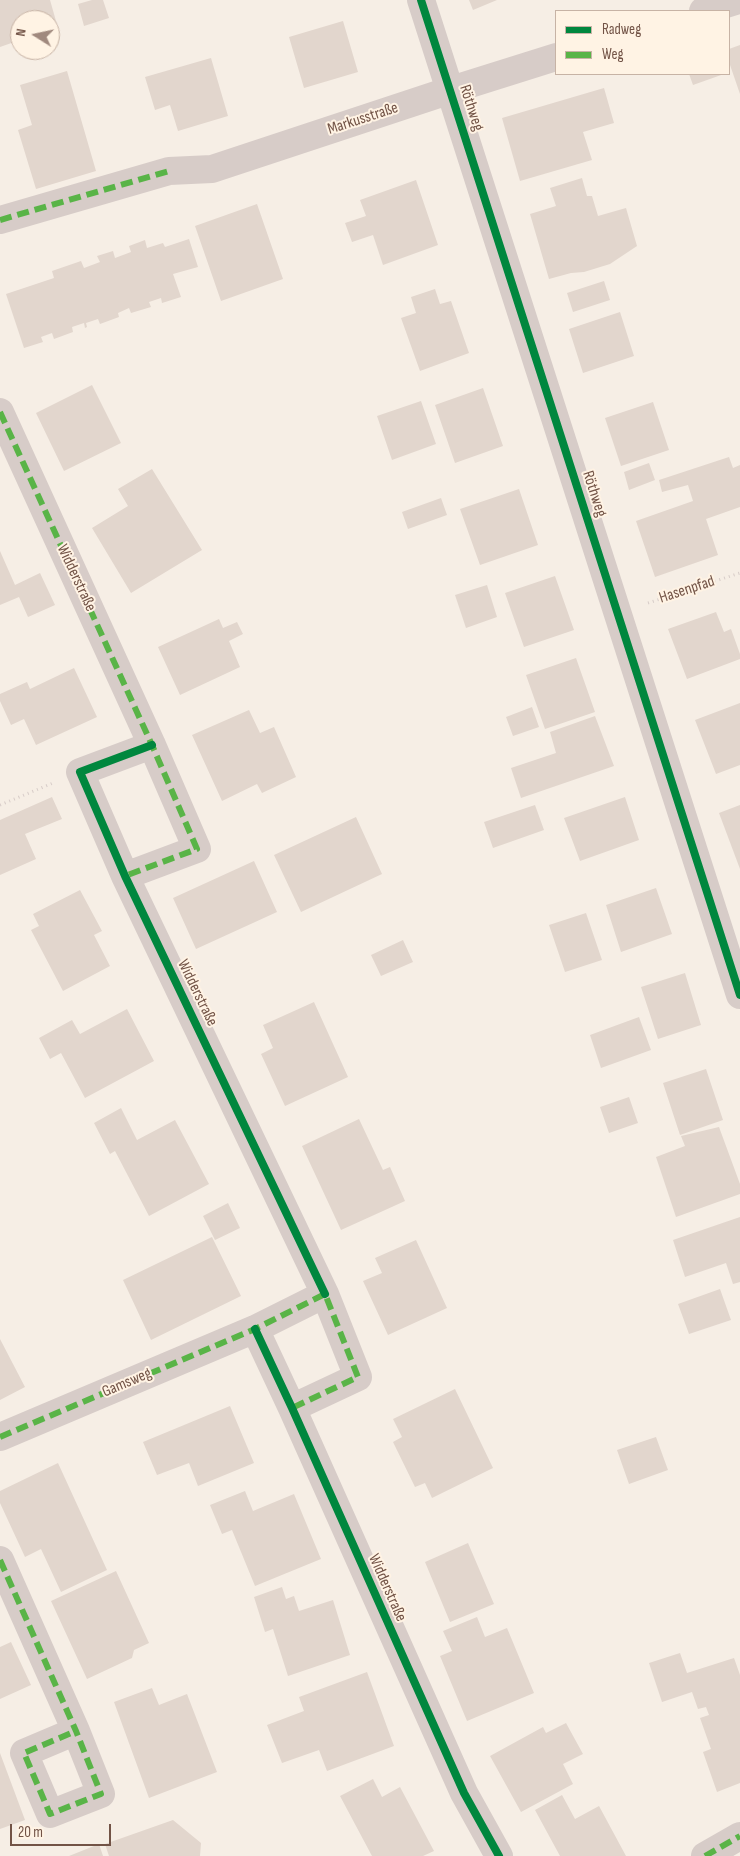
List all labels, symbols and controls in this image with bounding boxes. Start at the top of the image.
north arrow [10,10,60,60]
legend [555,10,730,75]
text: Radweg [602,20,641,39]
text: N [12,27,30,38]
text: Weg [602,45,624,64]
street label: Röthweg [455,83,487,133]
street label: Markusstraße [325,99,401,139]
street label: Röthweg [578,469,610,519]
street label: Widderstraße [52,541,100,615]
street label: Hasenpfad [657,572,717,608]
street label: Widderstraße [173,957,221,1029]
street label: Gamsweg [99,1364,155,1402]
street label: Widderstraße [364,1551,410,1625]
scale bar [12,1814,114,1846]
text: 20 m [18,1823,43,1842]

